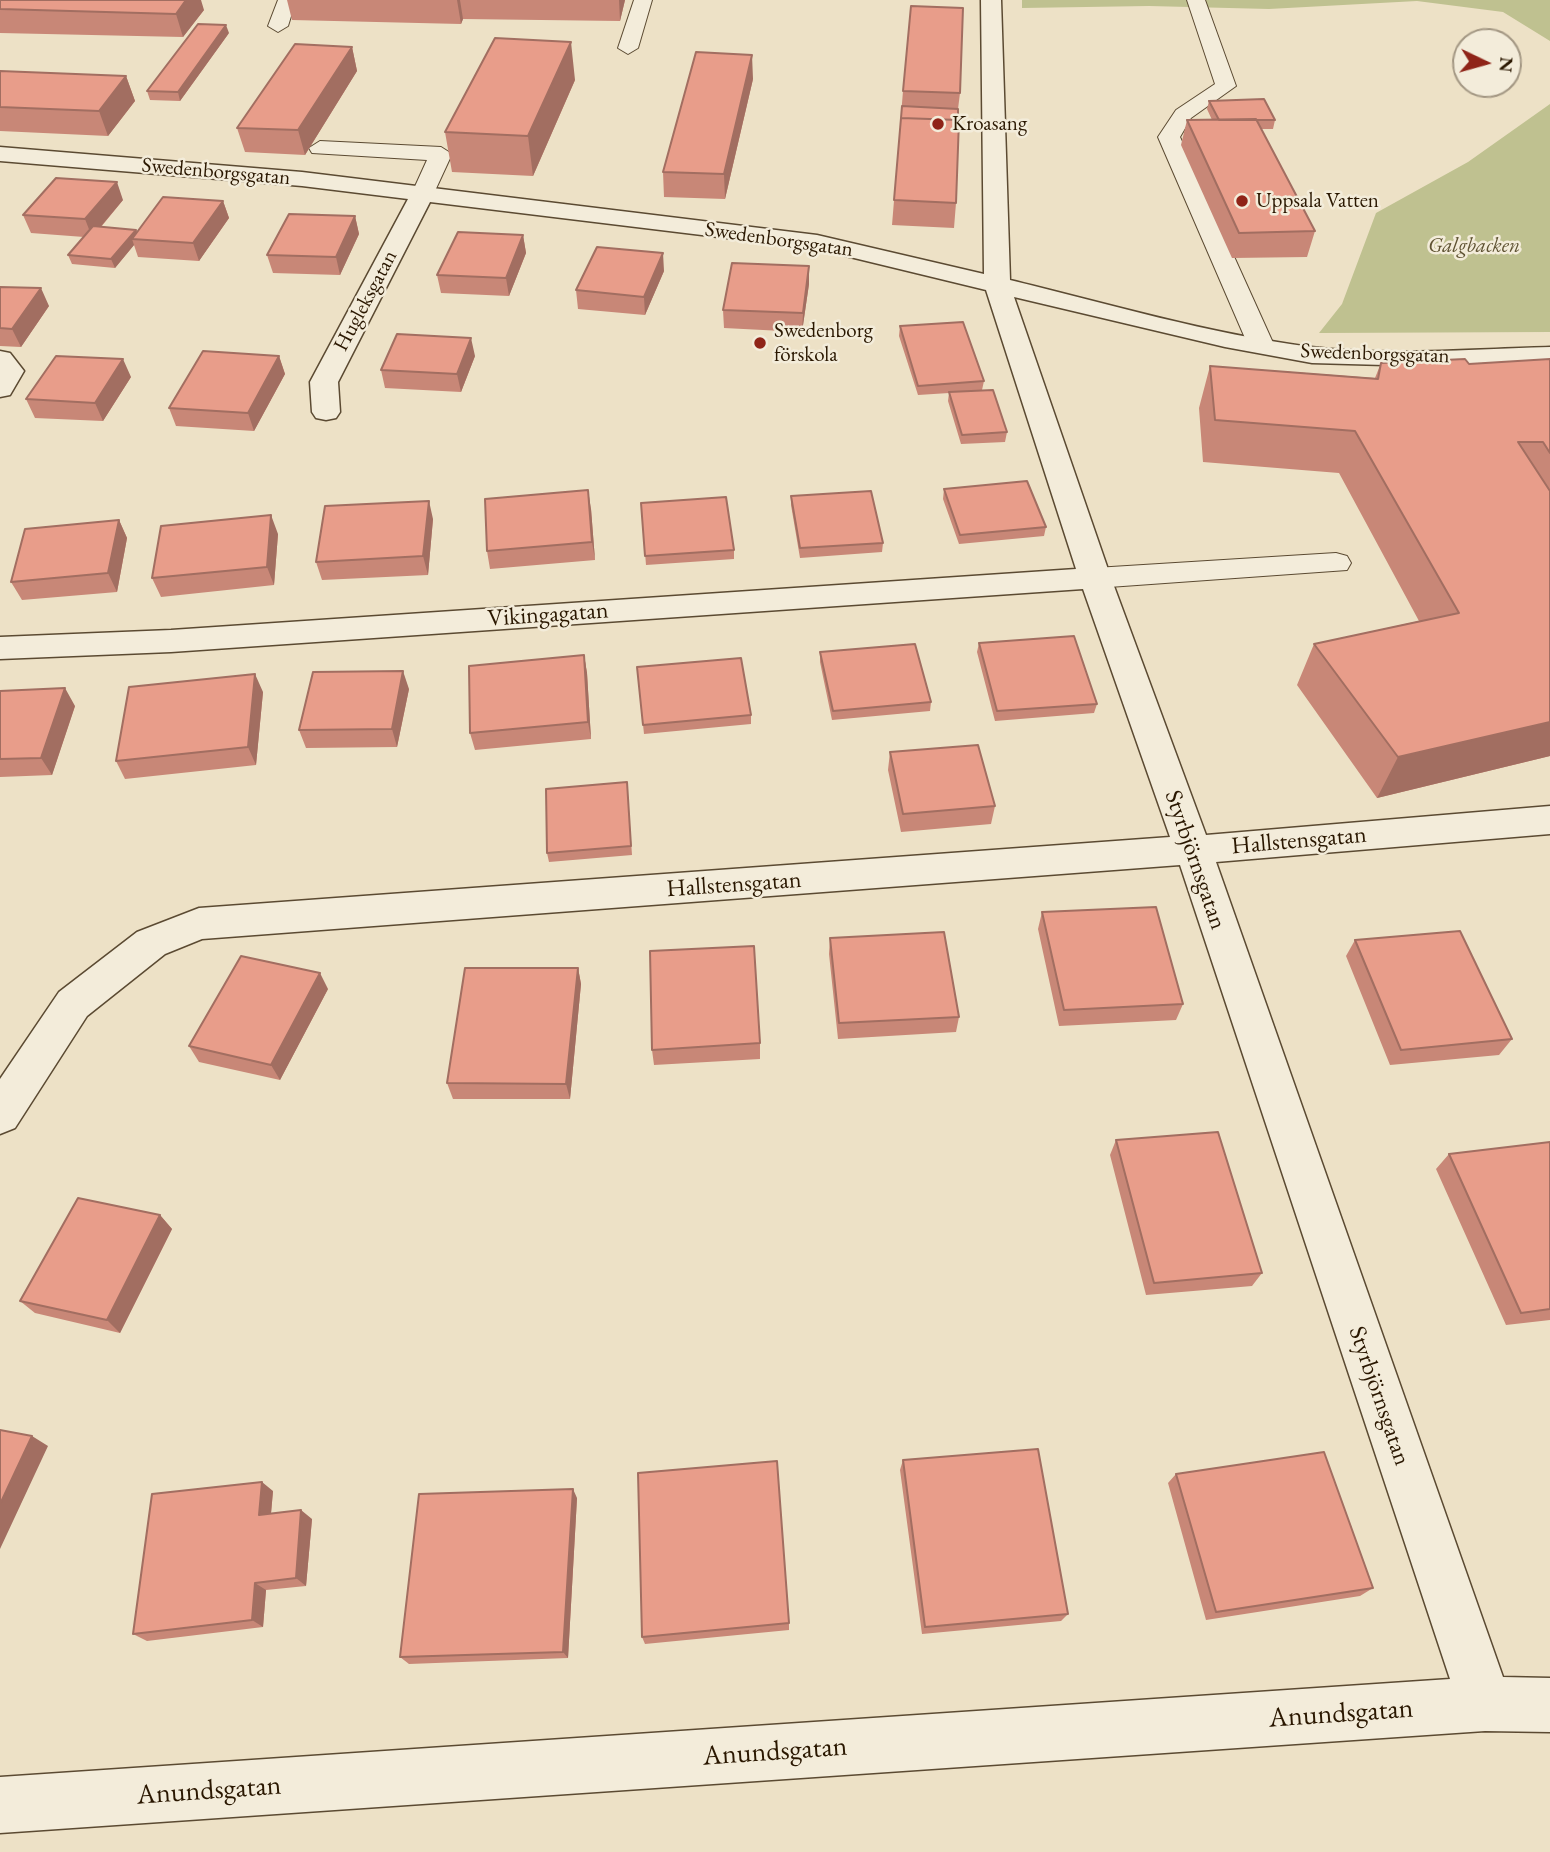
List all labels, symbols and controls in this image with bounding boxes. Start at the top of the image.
north arrow [1452,28,1522,98]
text: N [1493,56,1520,73]
place label: Kroasang [952,111,1027,137]
marker: Kroasang [930,116,946,132]
street label: Swedenborgsgatan [141,153,291,191]
place label: Uppsala Vatten [1256,188,1379,214]
marker: Uppsala Vatten [1234,193,1250,209]
street label: Swedenborgsgatan [703,217,855,263]
park label: Galgbacken [1428,233,1520,259]
street label: Hugleksgatan [329,246,403,356]
place label: Swedenborg förskola [774,318,873,368]
marker: Swedenborg förskola [752,335,768,351]
street label: Swedenborgsgatan [1300,339,1450,369]
street label: Vikingagatan [487,596,609,634]
street label: Styrbjörnsgatan [1158,787,1232,933]
street label: Hallstensgatan [1230,821,1368,861]
street label: Hallstensgatan [665,866,803,904]
street label: Styrbjörnsgatan [1342,1323,1416,1469]
street label: Anundsgatan [1267,1692,1415,1736]
street label: Anundsgatan [701,1730,849,1774]
street label: Anundsgatan [135,1769,283,1813]

